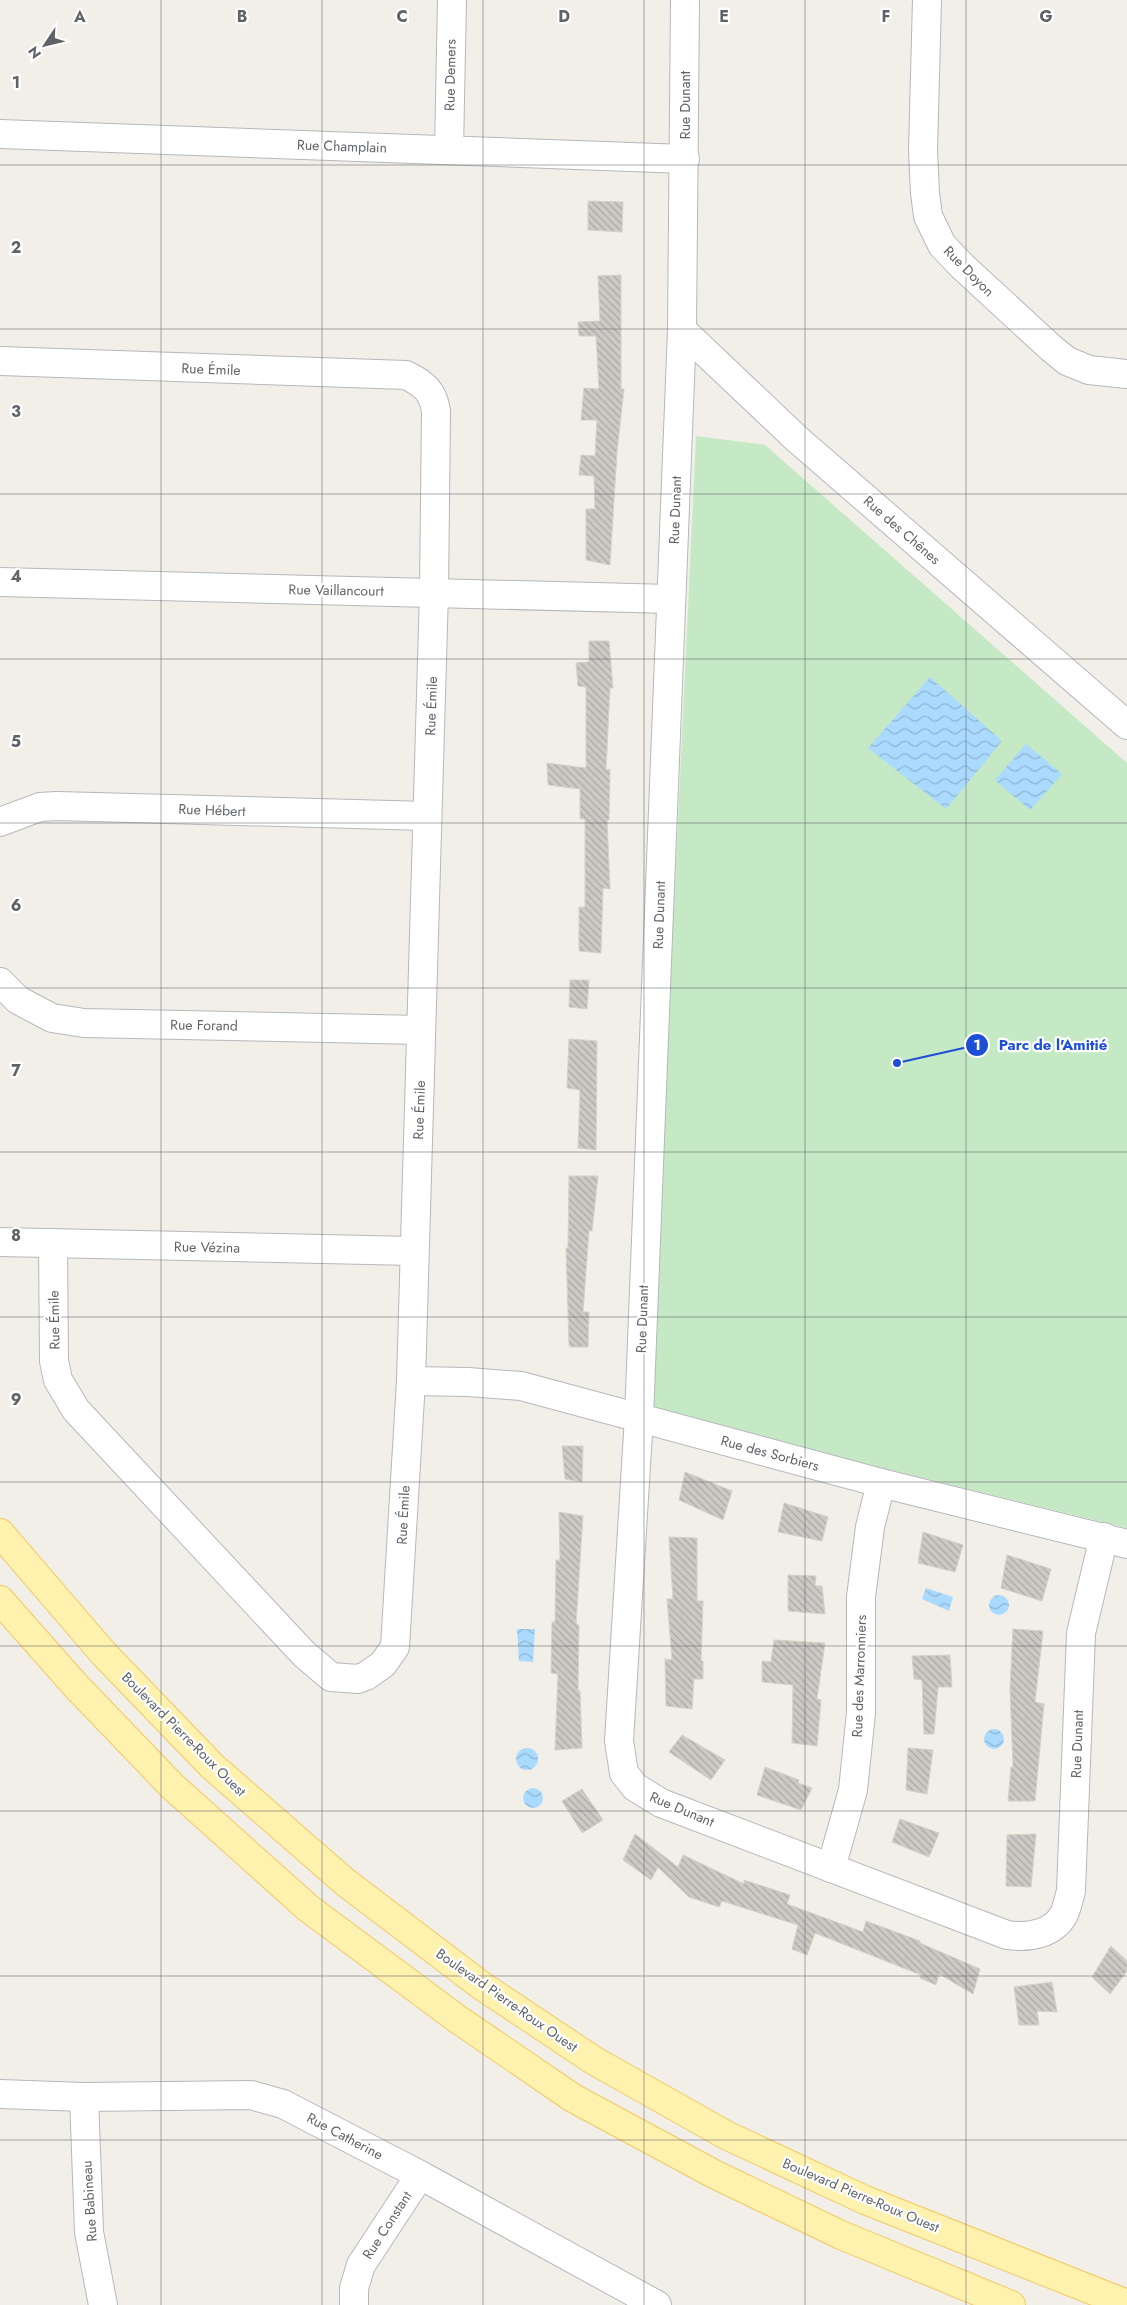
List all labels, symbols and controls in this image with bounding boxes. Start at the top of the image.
text: A [73,5,86,28]
text: B [237,5,247,28]
text: C [396,5,408,28]
text: D [558,5,570,28]
text: E [719,5,729,28]
text: F [882,5,890,28]
text: G [1039,5,1053,28]
north arrow [20,20,70,70]
street label: Rue Demers [439,39,461,111]
text: N [23,42,46,63]
street label: Rue Dunant [675,70,695,139]
text: 1 [12,71,20,94]
street label: Rue Champlain [297,134,387,158]
text: 2 [11,236,21,259]
street label: Rue Doyon [939,241,999,301]
street label: Rue Émile [181,358,241,380]
text: 3 [11,400,21,423]
street label: Rue Dunant [664,475,686,544]
street label: Rue des Chênes [859,491,945,569]
text: 4 [10,565,22,588]
street label: Rue Vaillancourt [288,579,384,601]
street label: Rue Émile [420,676,442,736]
text: 5 [11,730,21,753]
street label: Rue Hébert [178,799,247,821]
street label: Rue Dunant [648,880,670,949]
text: 6 [11,894,21,917]
street label: Rue Forand [170,1014,238,1036]
callout: Parc de l'Amitié [964,1030,1118,1060]
text: 1 [973,1034,981,1056]
text: Parc de l'Amitié [999,1034,1108,1056]
text: 7 [11,1059,21,1082]
street label: Rue Émile [408,1080,430,1140]
text: 8 [11,1224,21,1247]
street label: Rue Vézina [174,1236,240,1258]
street label: Rue Dunant [631,1284,653,1353]
street label: Rue Émile [43,1290,65,1350]
text: 9 [11,1388,21,1411]
street label: Rue des Sorbiers [719,1430,822,1476]
street label: Rue Émile [391,1485,415,1545]
street label: Rue des Marronniers [847,1614,871,1738]
street label: Boulevard Pierre-Roux Ouest [117,1667,251,1801]
street label: Rue Dunant [1066,1709,1088,1778]
street label: Rue Dunant [647,1786,718,1832]
street label: Boulevard Pierre-Roux Ouest [432,1943,582,2057]
street label: Rue Catherine [303,2107,387,2165]
street label: Boulevard Pierre-Roux Ouest [780,2153,943,2237]
street label: Rue Babineau [76,2160,102,2242]
street label: Rue Constant [357,2186,417,2263]

